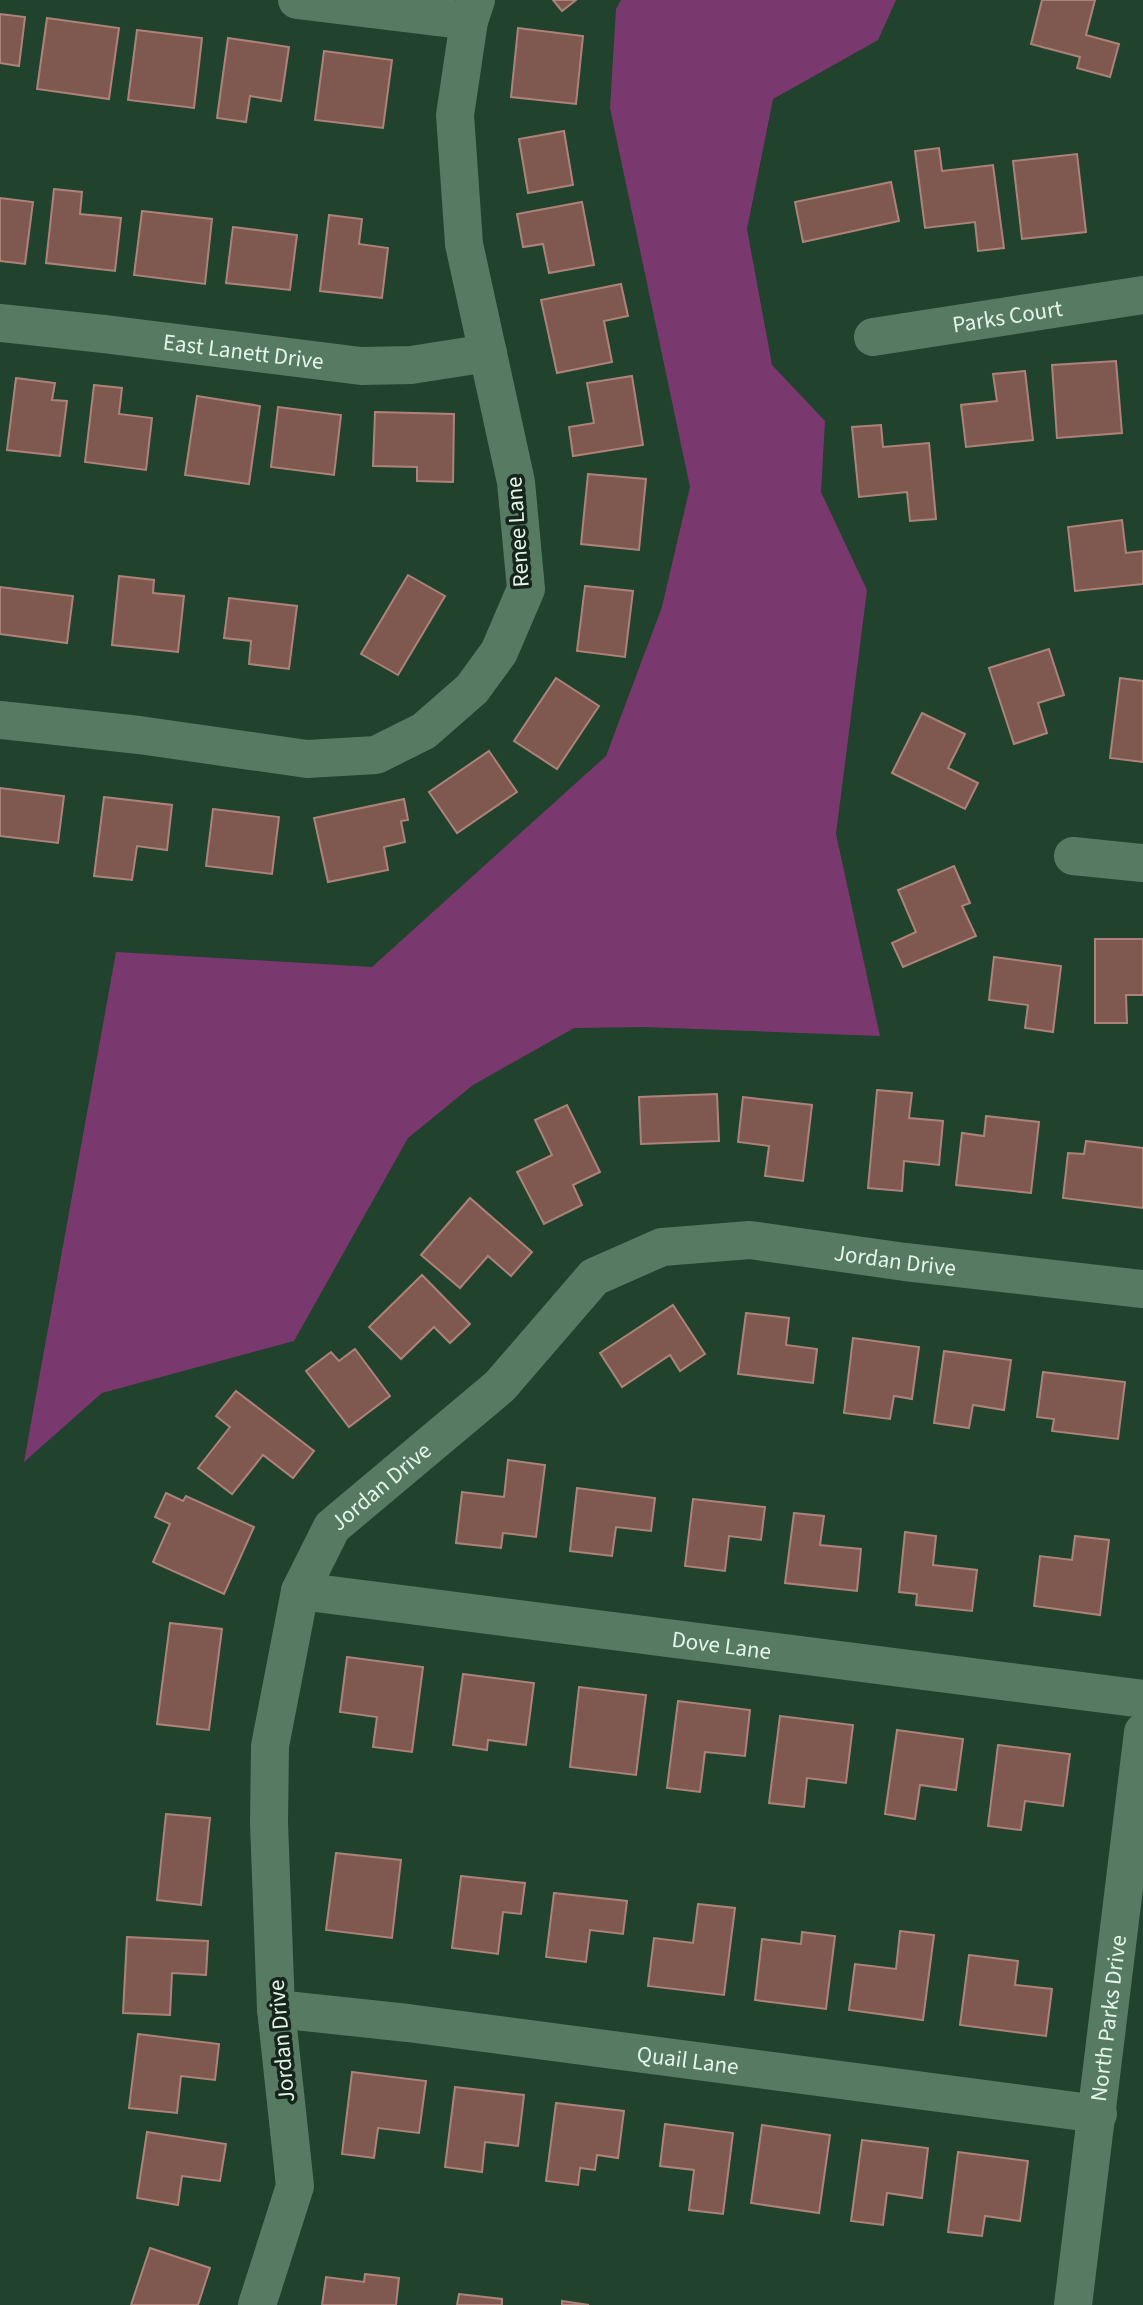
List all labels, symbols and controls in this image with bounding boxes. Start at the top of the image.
street label: Parks Court [950,292,1065,341]
street label: East Lanett Drive [161,325,325,378]
street label: Renee Lane [497,475,538,588]
street label: Jordan Drive [832,1236,958,1285]
street label: Jordan Drive [323,1434,439,1539]
street label: Dove Lane [670,1623,773,1668]
street label: North Parks Drive [1082,1933,1135,2103]
street label: Jordan Drive [260,1978,303,2103]
street label: Quail Lane [635,2037,741,2083]

